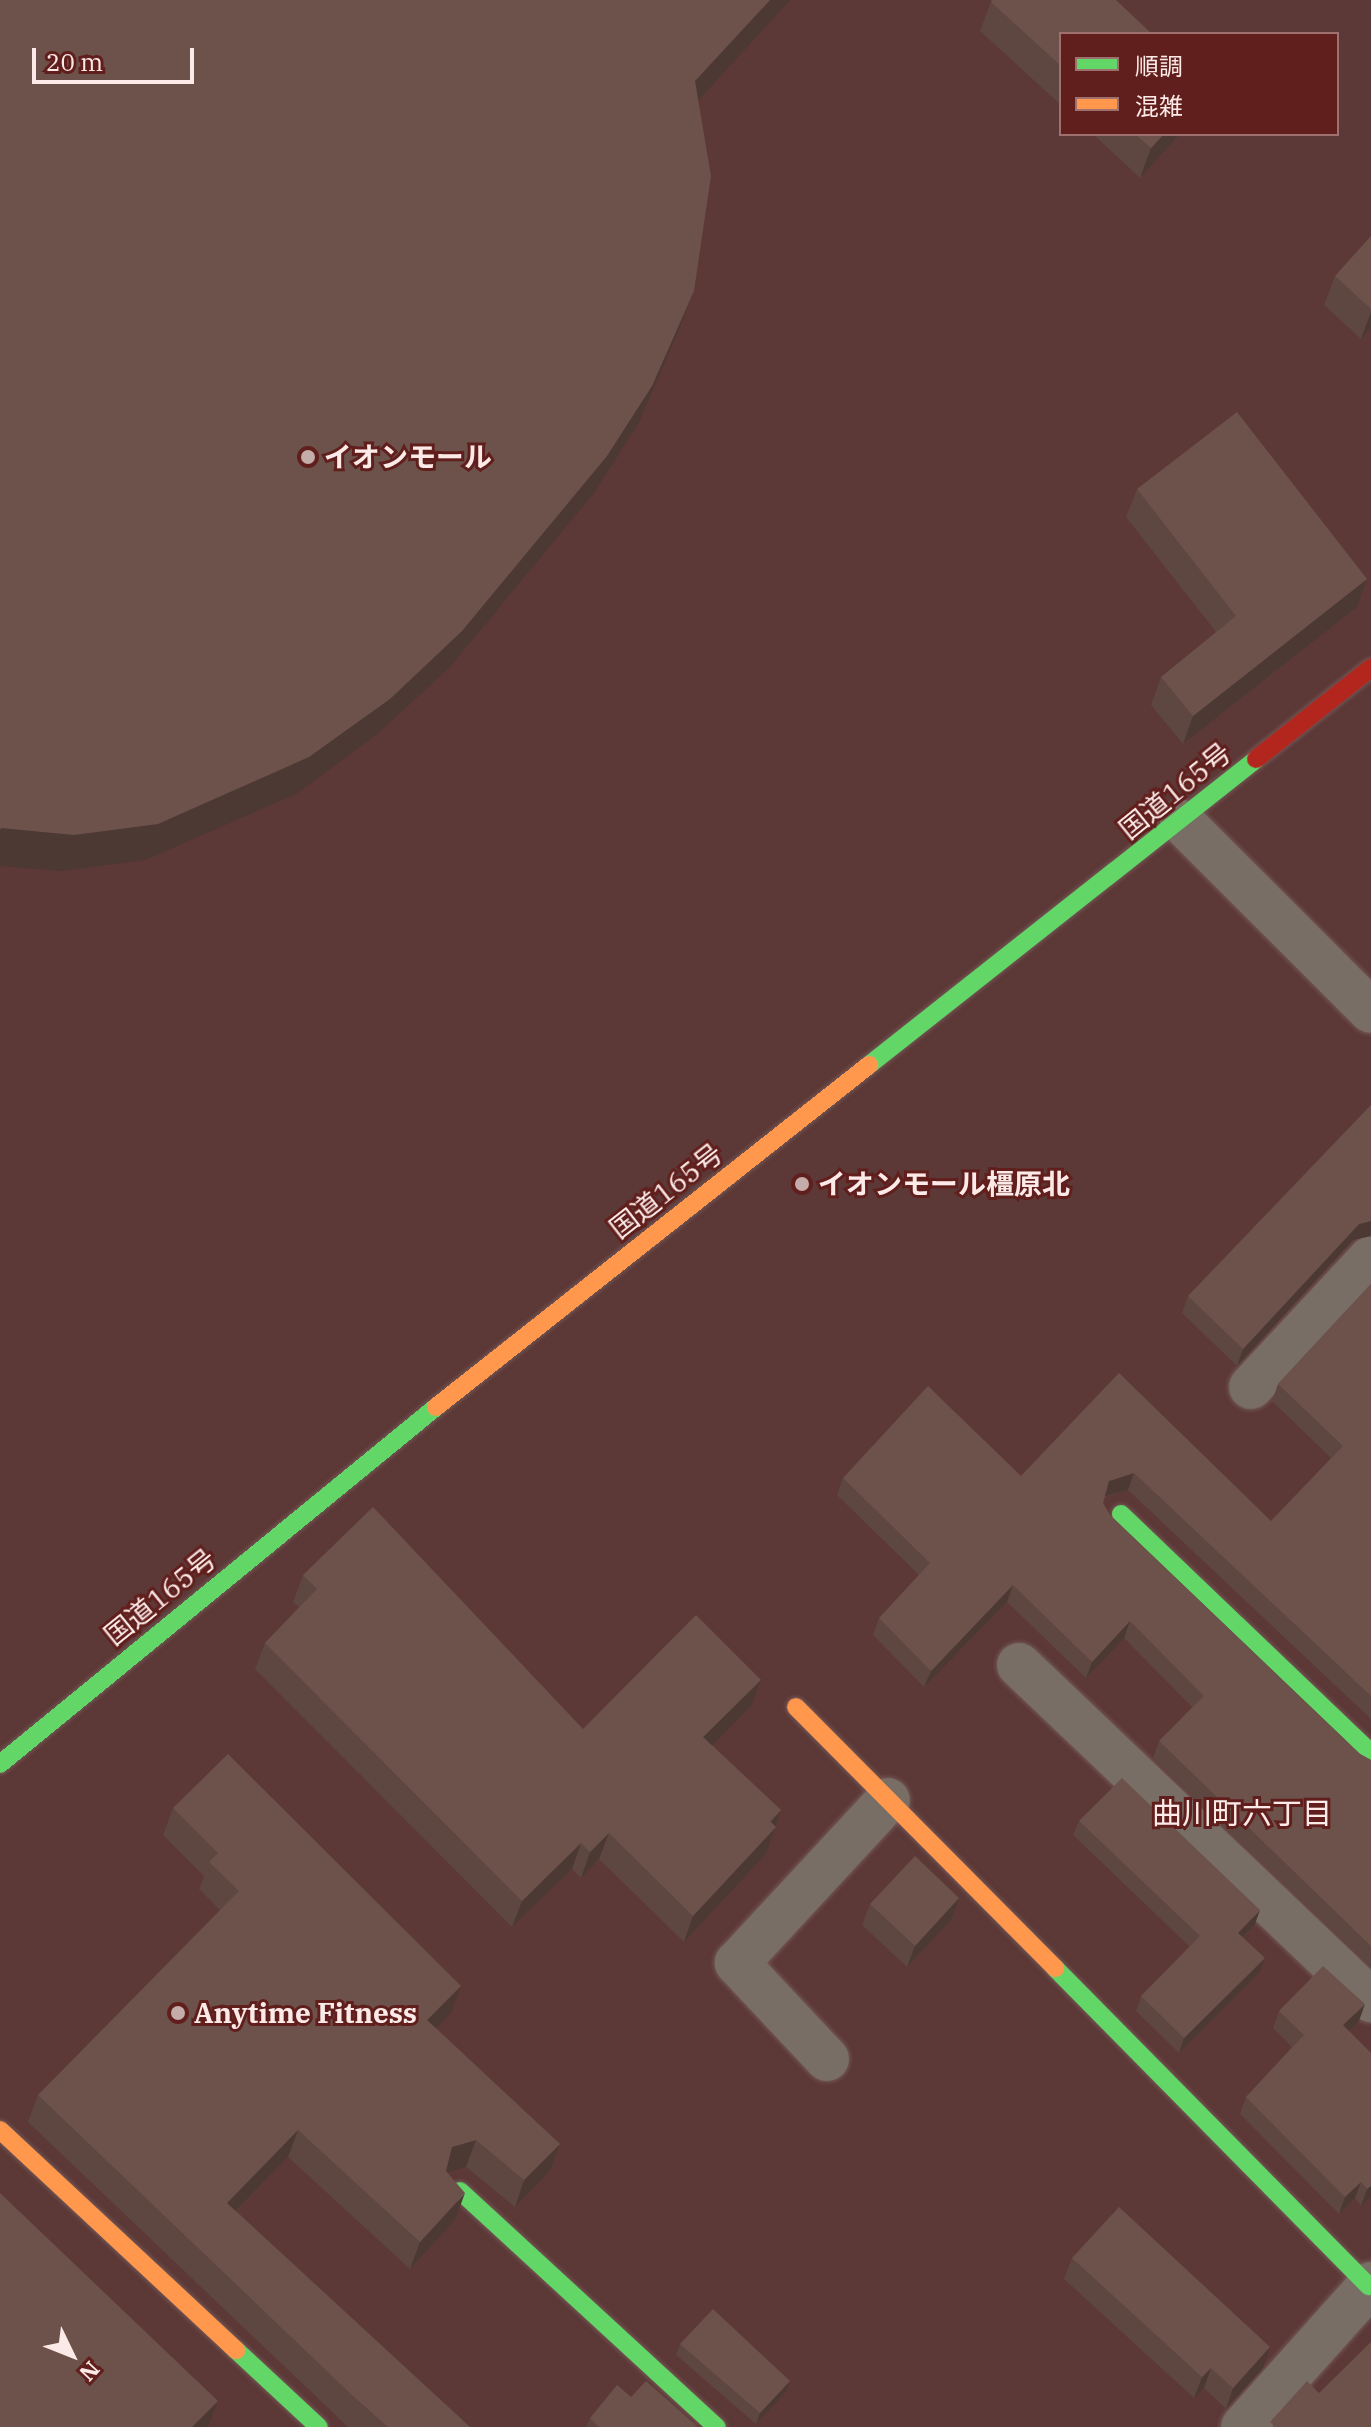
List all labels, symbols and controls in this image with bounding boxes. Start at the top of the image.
scale bar [36,32,198,82]
legend [1059,32,1339,136]
text: 20 m [46,46,103,78]
text: 順調 [1135,50,1183,82]
text: 混雑 [1135,90,1183,122]
place label: イオンモール [324,440,492,474]
marker: イオンモール [299,448,317,466]
street label: 国道165号 [1112,736,1238,846]
street label: 国道165号 [603,1136,729,1246]
place label: イオンモール橿原北 [818,1167,1070,1201]
marker: イオンモール橿原北 [793,1175,811,1193]
street label: 国道165号 [97,1542,223,1652]
district label: 曲川町六丁目 [1152,1795,1332,1831]
place label: Anytime Fitness [194,1996,417,2030]
marker: Anytime Fitness [169,2004,187,2022]
north arrow [32,2315,112,2395]
text: N [73,2355,106,2388]

